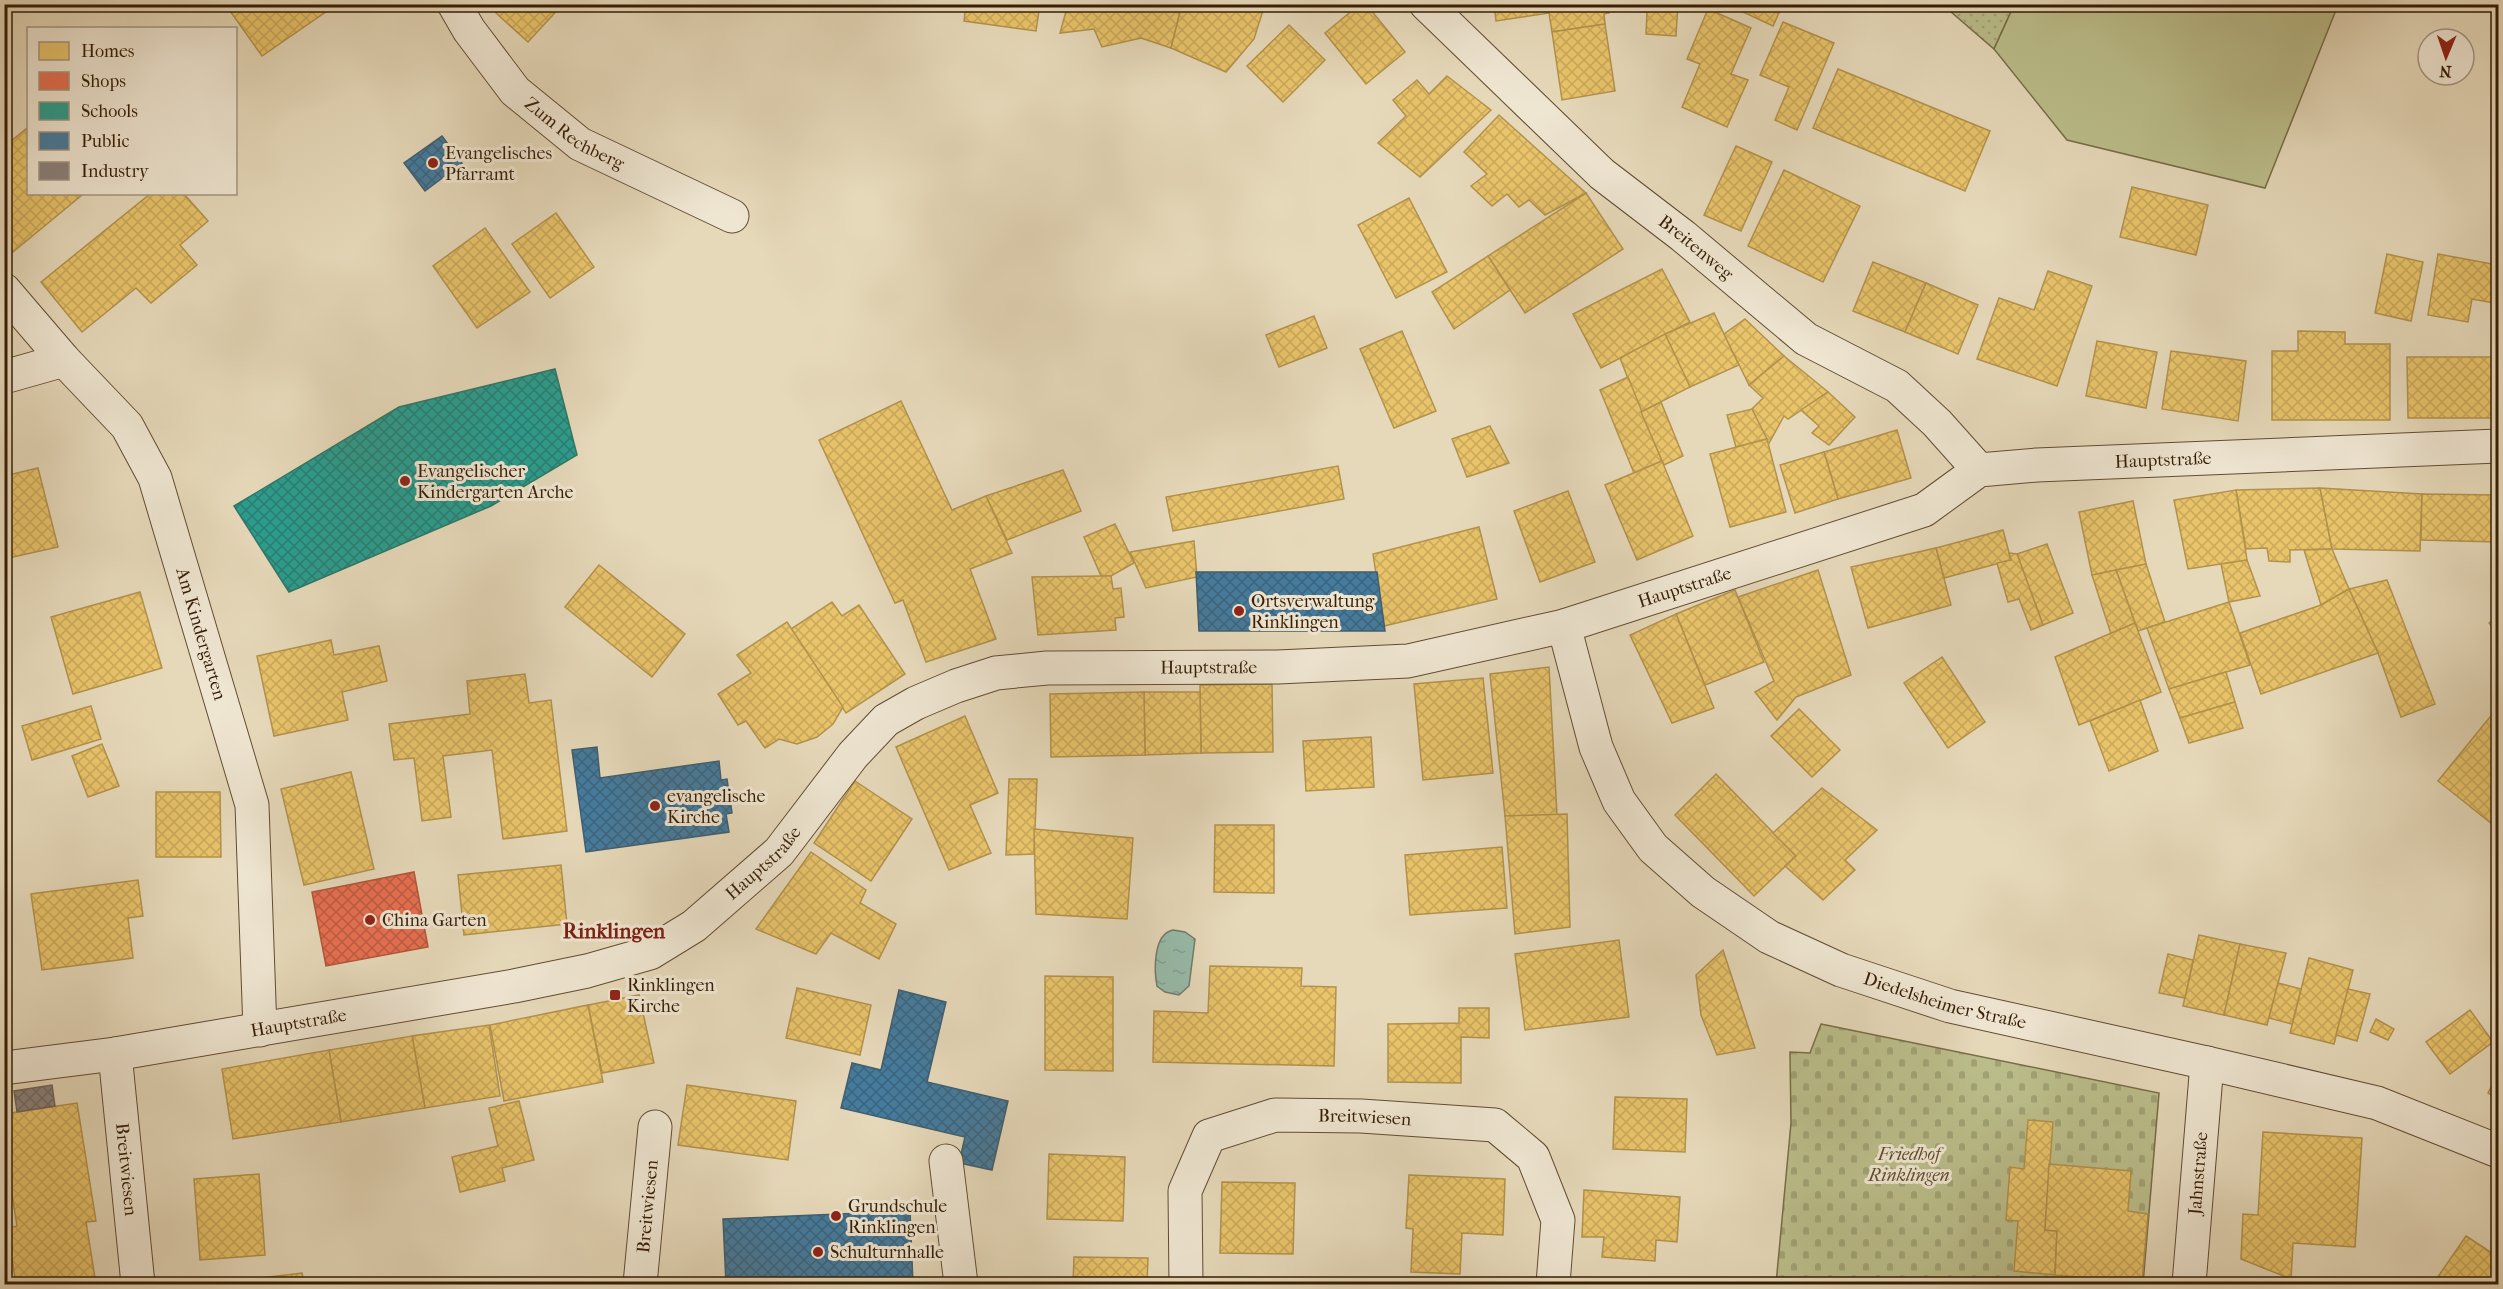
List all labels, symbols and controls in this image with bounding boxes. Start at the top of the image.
legend [27,27,237,195]
north arrow [2416,27,2476,87]
text: Homes [81,41,135,62]
text: N [2438,62,2452,81]
text: Shops [81,71,126,92]
street label: Zum Rechberg [520,93,628,175]
text: Schools [81,101,138,122]
text: Public [81,131,129,152]
place label: Evangelisches Pfarramt [445,143,552,185]
marker: Evangelisches Pfarramt [426,156,440,170]
text: Industry [81,161,150,182]
street label: Breitenweg [1654,211,1738,285]
street label: Hauptstraße [2114,448,2212,473]
place label: Evangelischer Kindergarten Arche [417,461,574,503]
marker: Evangelischer Kindergarten Arche [398,474,412,488]
street label: Hauptstraße [1635,563,1734,612]
street label: Am Kindergarten [171,564,230,703]
place label: Ortsverwaltung Rinklingen [1251,591,1375,633]
marker: Ortsverwaltung Rinklingen [1232,604,1246,618]
street label: Hauptstraße [1160,657,1257,679]
place label: evangelische Kirche [667,786,766,828]
marker: evangelische Kirche [648,799,662,813]
street label: Hauptstraße [722,822,806,905]
place label: China Garten [382,910,487,931]
marker: China Garten [363,913,377,927]
district label: Rinklingen [563,919,666,943]
street label: Diedelsheimer Straße [1861,968,2028,1034]
place label: Rinklingen Kirche [627,975,715,1017]
marker: Rinklingen Kirche [608,988,622,1002]
street label: Hauptstraße [249,1005,348,1042]
street label: Breitwiesen [1318,1106,1413,1130]
street label: Breitwiesen [111,1122,141,1218]
street label: Jahnstraße [2185,1131,2212,1218]
park label: Friedhof Rinklingen [1867,1144,1950,1186]
street label: Breitwiesen [633,1158,663,1254]
place label: Grundschule Rinklingen [848,1196,947,1238]
marker: Grundschule Rinklingen [829,1209,843,1223]
place label: Schulturnhalle [830,1242,944,1263]
marker: Schulturnhalle [811,1245,825,1259]

